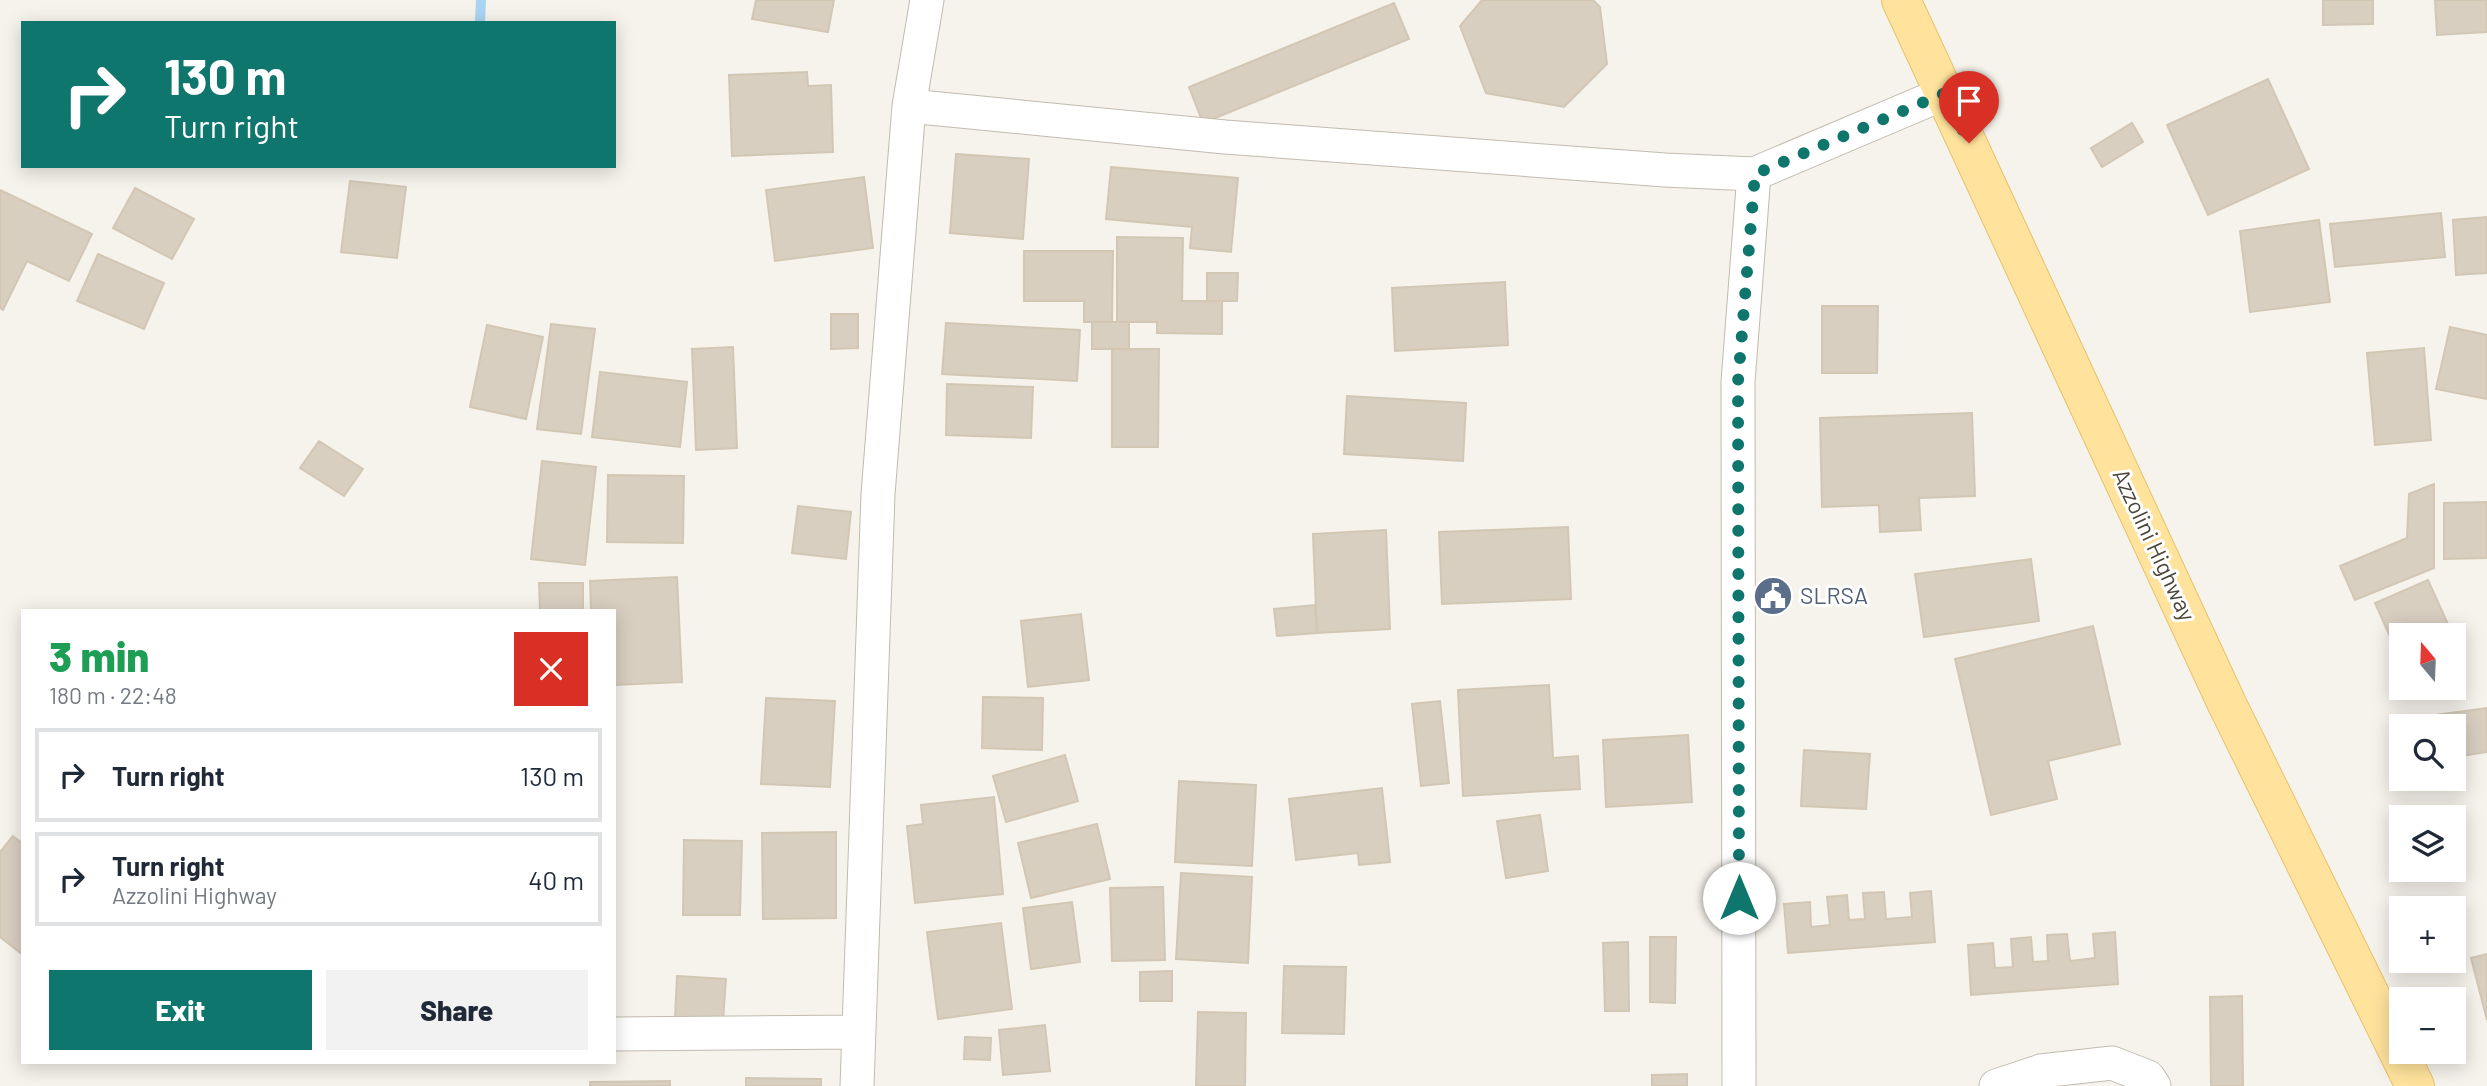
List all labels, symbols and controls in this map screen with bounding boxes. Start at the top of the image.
text: 130 m [164,46,286,105]
icon: right [49,49,140,140]
pin [1939,71,1999,143]
icon: arrive [1950,82,1988,120]
text: Turn right [164,106,299,144]
street label: Azzolini Highway [2107,464,2203,626]
public building icon: SLRSA [1752,575,1794,617]
place label: SLRSA [1800,581,1868,609]
north arrow [2389,623,2466,700]
map controls [2389,623,2466,1064]
text: 3 min [49,630,149,680]
button: close [514,632,588,706]
text: 180 m · 22:48 [49,681,177,709]
button: search [2389,714,2466,791]
icon: right [53,756,91,794]
text: Turn right [112,760,225,791]
text: 130 m [520,760,584,791]
button: layers [2389,805,2466,882]
text: Turn right [112,850,225,881]
icon: right [53,860,91,898]
position arrow [1702,861,1776,935]
text: 40 m [528,864,584,895]
text: Azzolini Highway [112,881,277,909]
button: + [2389,896,2466,973]
button: Exit [49,970,312,1050]
button: Share [326,970,588,1050]
button: − [2389,987,2466,1064]

